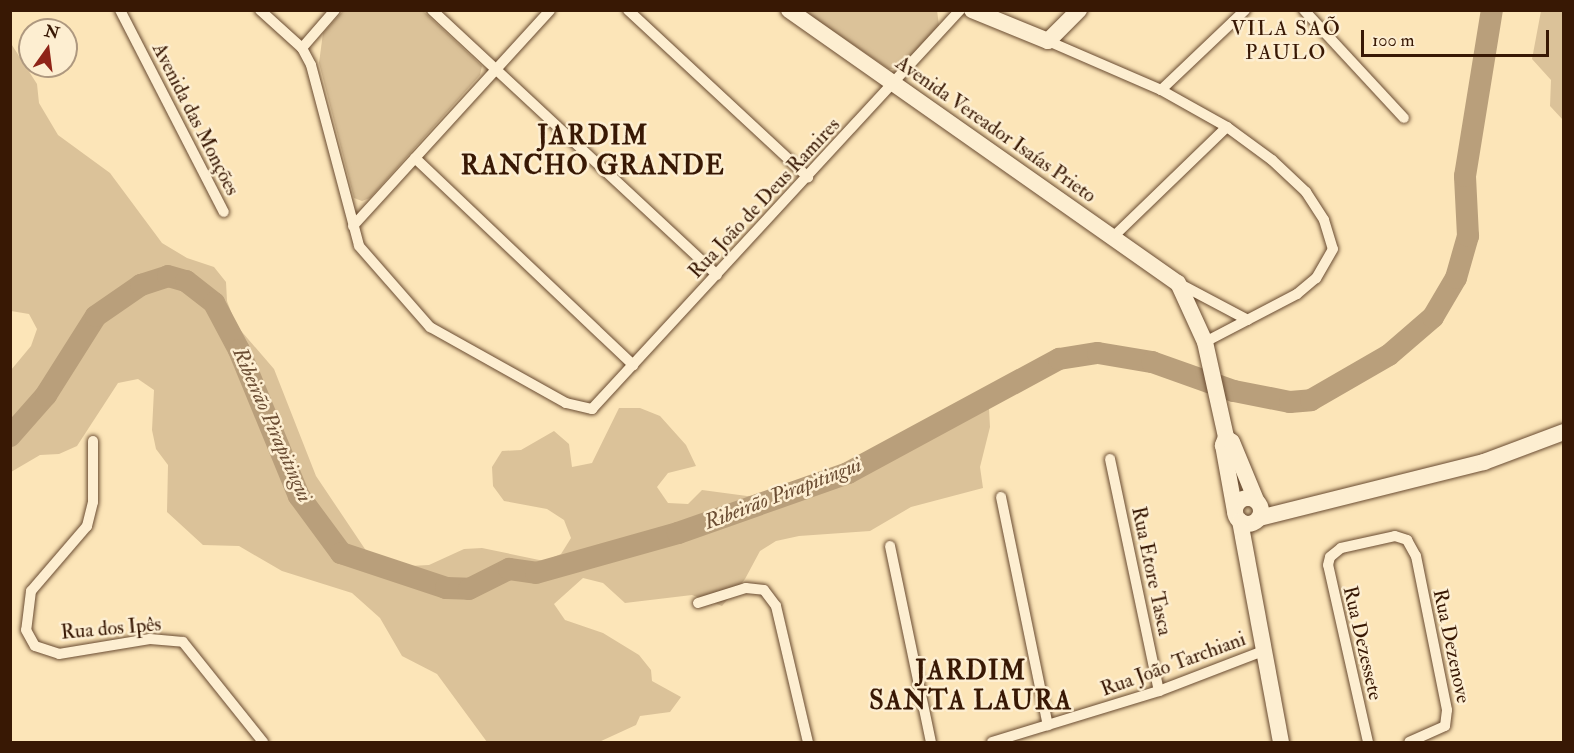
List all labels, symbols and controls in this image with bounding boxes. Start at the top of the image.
district label: VILA SAÕ PAULO [1231,16,1341,66]
north arrow [18,18,78,78]
scale bar [1364,18,1552,56]
text: N [42,21,61,44]
text: 100 m [1372,29,1415,52]
street label: Avenida das Monções [147,39,245,199]
street label: Avenida Vereador Isaías Prieto [891,51,1101,207]
street label: Rua João de Deus Ramires [683,113,845,283]
district label: JARDIM RANCHO GRANDE [461,121,725,182]
water label: Ribeirão Pirapitingui [227,344,317,506]
water label: Ribeirão Pirapitingui [701,452,865,536]
street label: Rua Etore Tasca [1127,504,1177,638]
street label: Rua Dezessete [1338,584,1388,702]
street label: Rua Dezenove [1428,587,1476,705]
street label: Rua dos Ipês [60,612,162,644]
street label: Rua João Tarchiani [1097,627,1249,701]
district label: JARDIM SANTA LAURA [869,656,1073,718]

